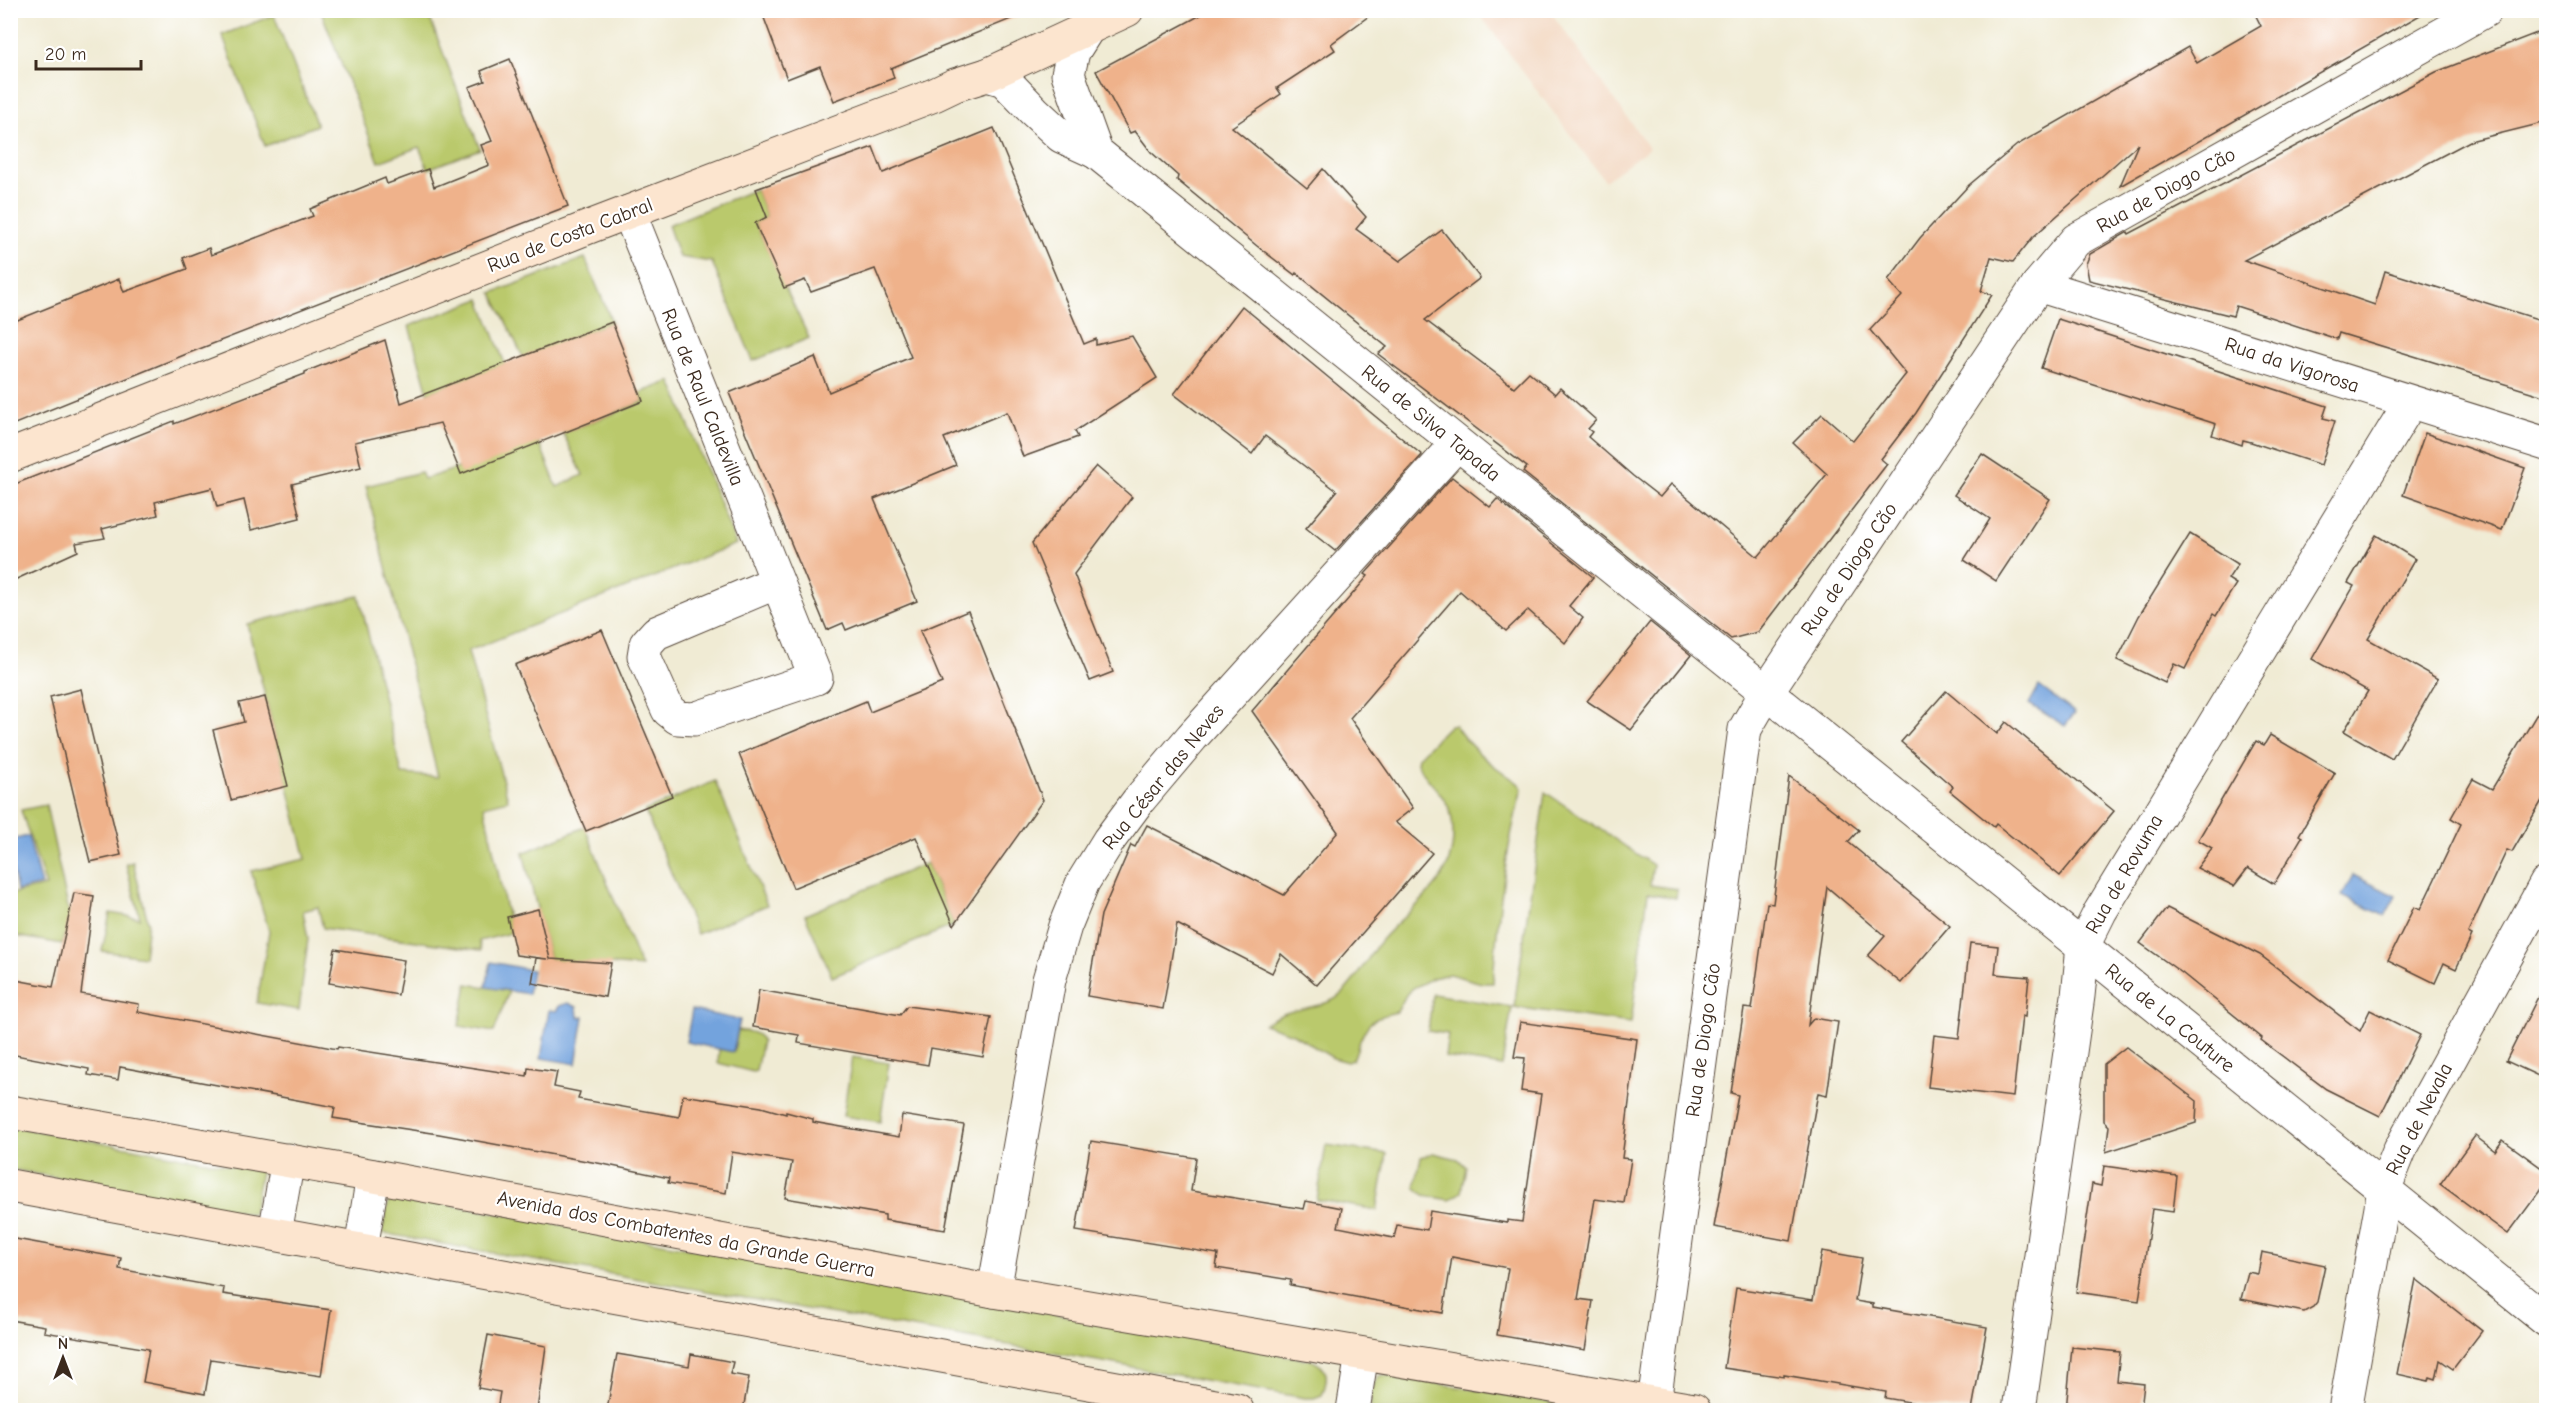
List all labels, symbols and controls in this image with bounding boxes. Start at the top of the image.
scale bar [36,33,141,71]
text: 20 m [45,44,86,65]
street label: Rua de Diogo Cão [2093,142,2239,238]
street label: Rua de Costa Cabral [484,193,656,277]
street label: Rua de Raul Caldevilla [657,305,749,489]
street label: Rua da Vigorosa [2222,332,2362,398]
street label: Rua de Silva Tapada [1357,360,1505,486]
street label: Rua de Diogo Cão [1796,498,1902,640]
street label: Rua César das Neves [1097,700,1229,854]
street label: Rua de Rovuma [2081,810,2167,938]
street label: Rua de La Couture [2101,959,2239,1077]
street label: Rua de Diogo Cão [1681,962,1725,1118]
street label: Rua de Nevala [2381,1059,2457,1179]
street label: Avenida dos Combatentes da Grande Guerra [495,1186,877,1282]
north arrow [33,1328,93,1388]
text: N [58,1335,68,1353]

